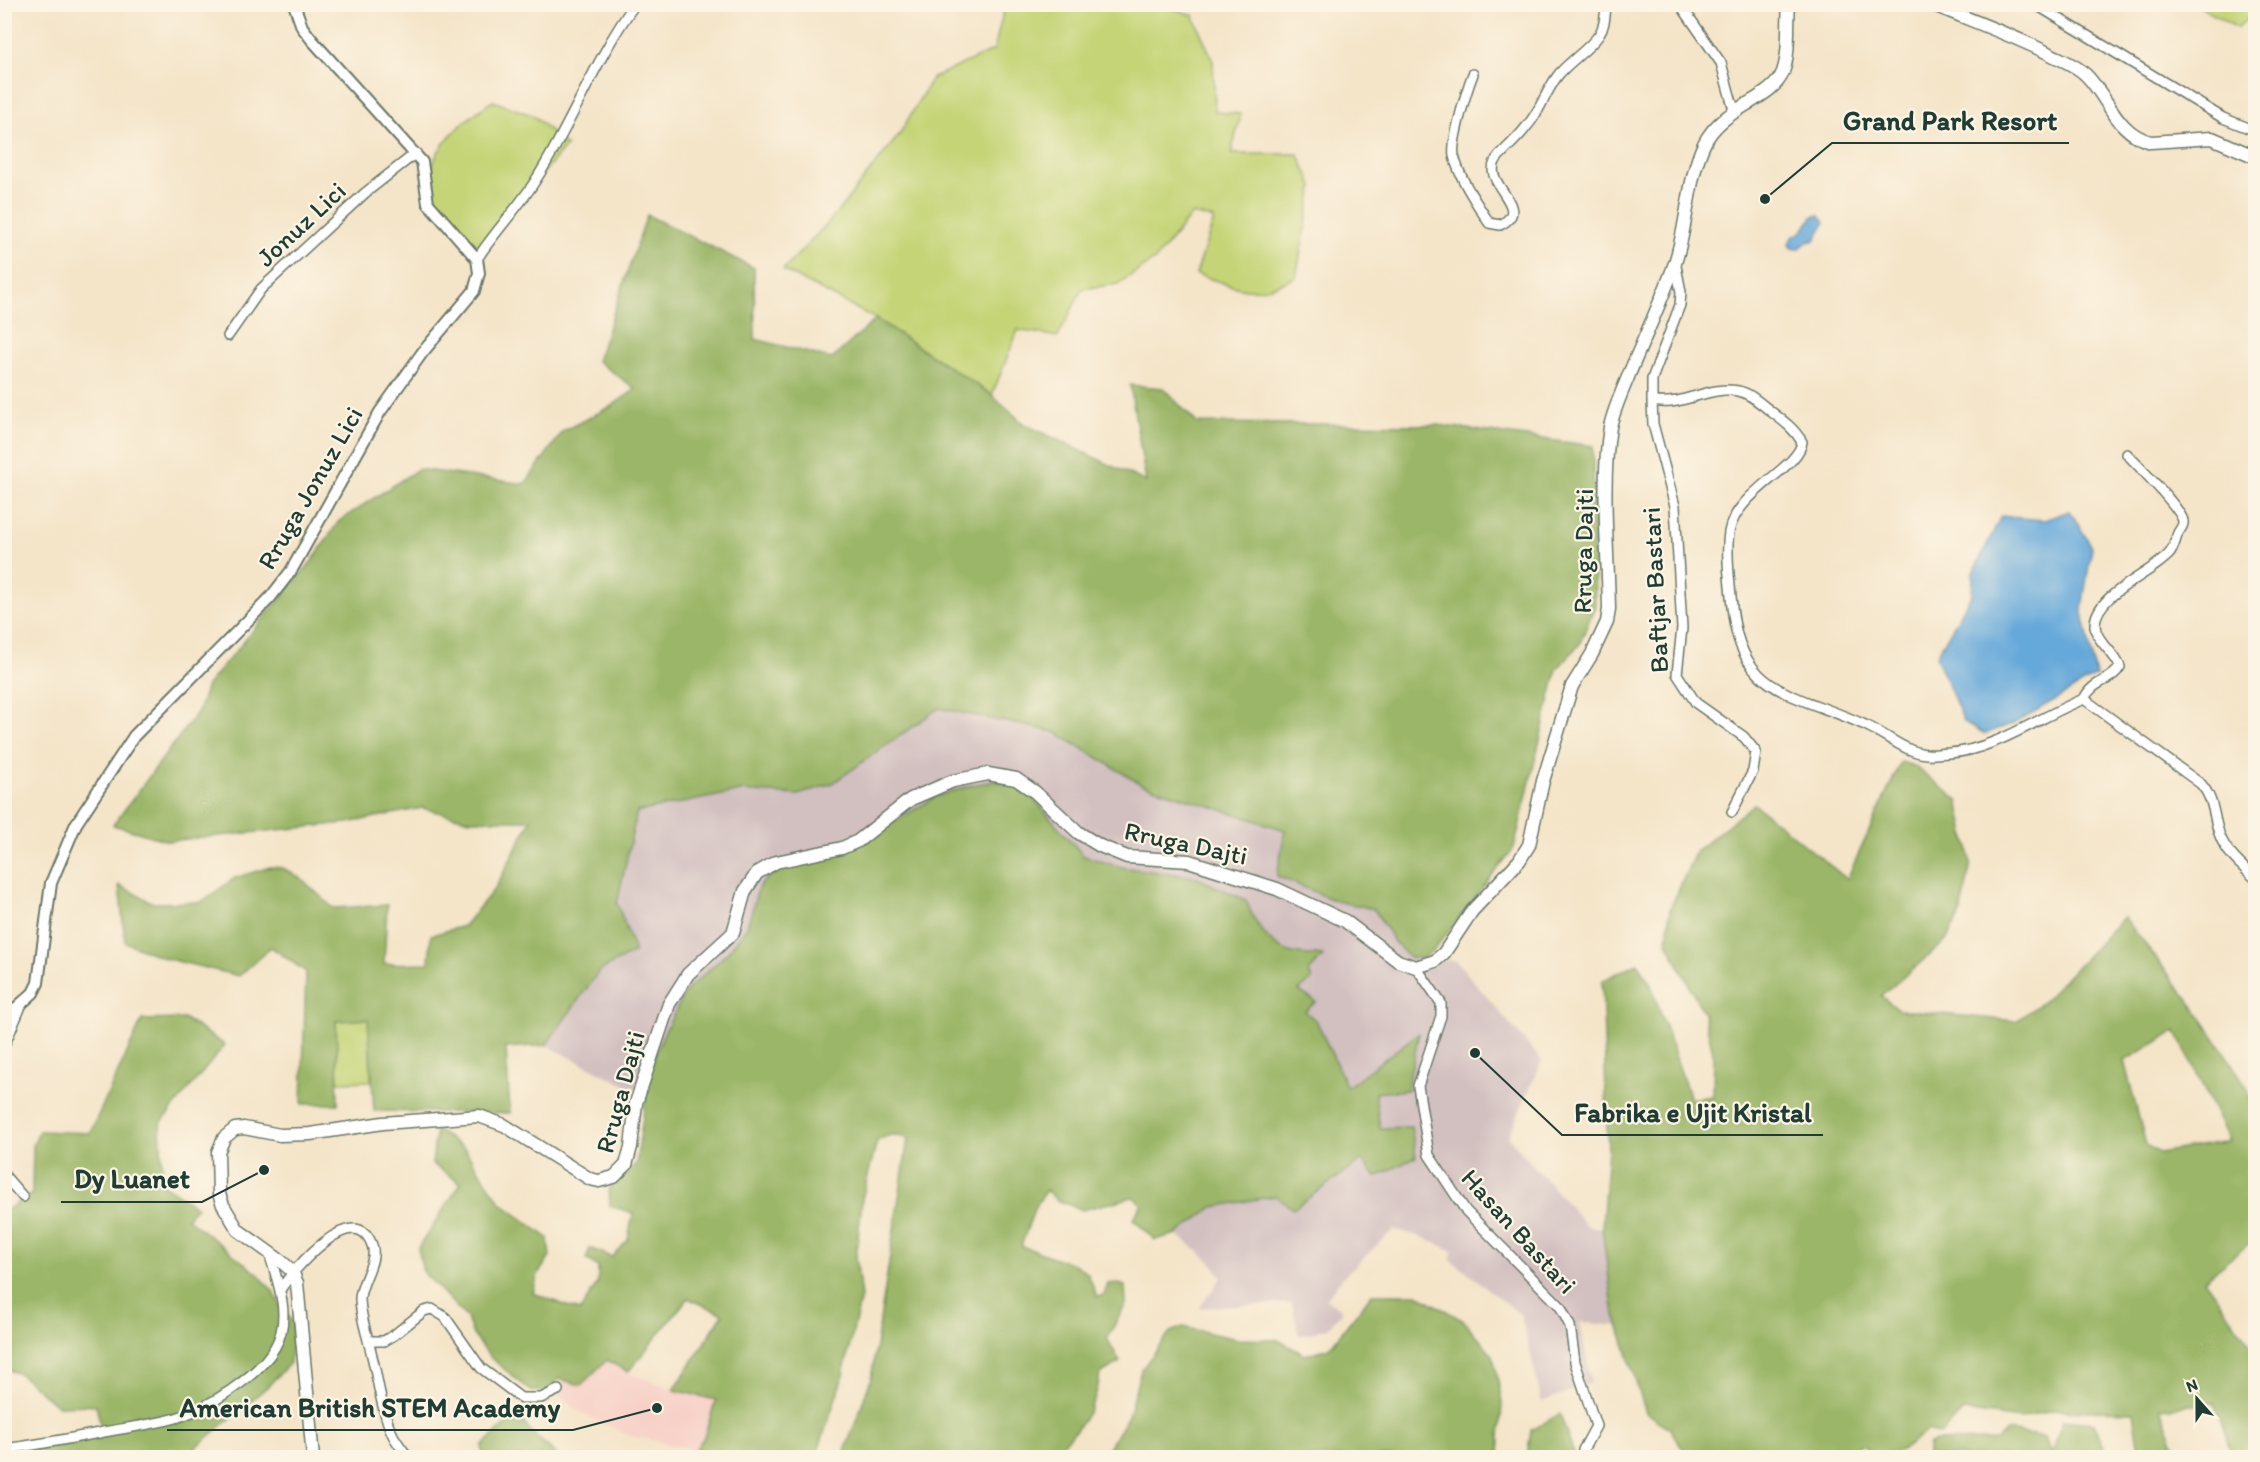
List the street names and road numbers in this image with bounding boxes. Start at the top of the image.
street label: Jonuz Lici [250,175,352,273]
street label: Rruga Jonuz Lici [250,401,370,575]
street label: Rruga Dajti [1566,488,1600,614]
street label: Baftjar Bastari [1635,506,1675,674]
street label: Rruga Dajti [1122,814,1250,872]
street label: Rruga Dajti [588,1027,652,1157]
street label: Hasan Bastari [1455,1162,1583,1300]

